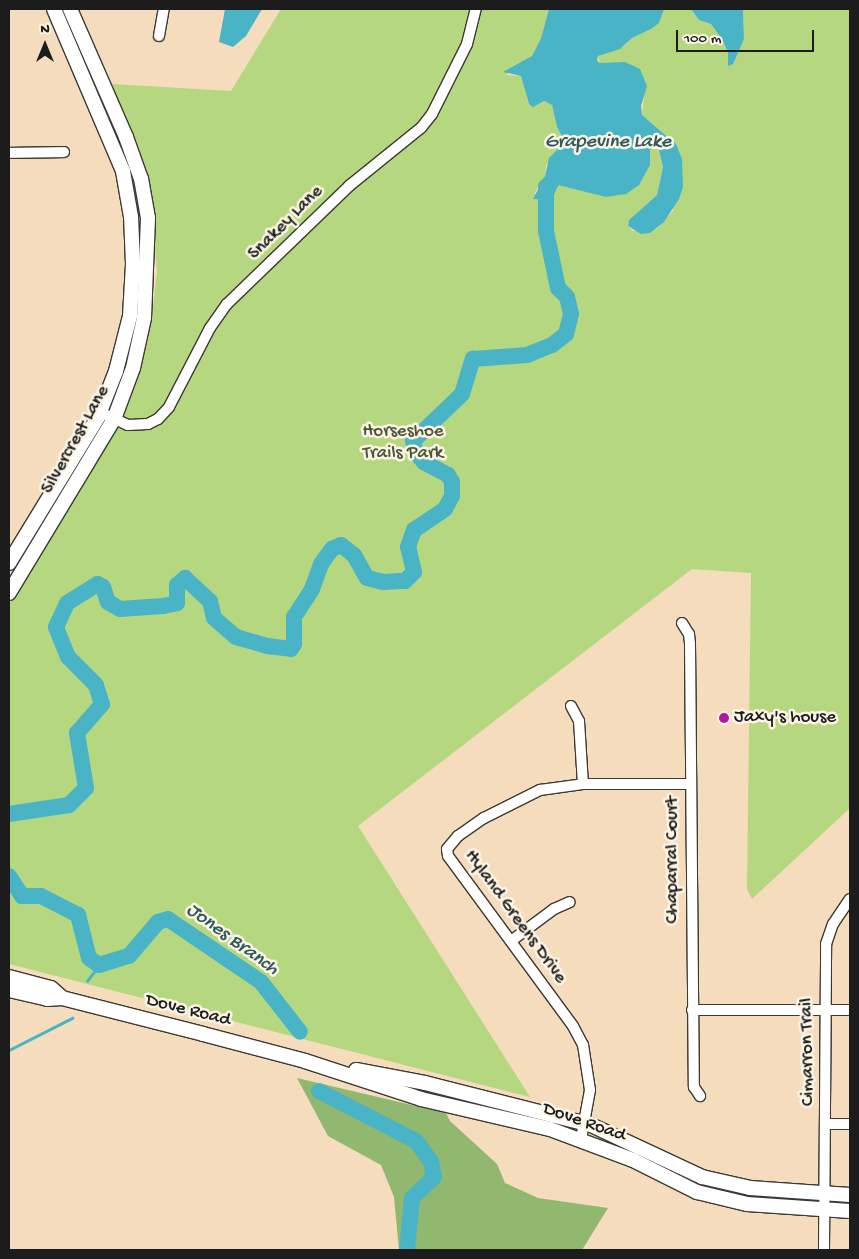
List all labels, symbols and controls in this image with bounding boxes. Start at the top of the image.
north arrow [20,20,70,70]
scale bar [679,20,816,52]
text: N [40,21,50,38]
text: 100 m [684,30,721,48]
water label: Grapevine Lake [545,130,671,154]
street label: Snakey Lane [244,181,328,265]
street label: Silvercrest Lane [37,382,115,498]
park label: Horseshoe Trails Park [362,421,444,465]
place label: Jaxy's house [734,707,836,729]
marker: Jaxy's house [718,712,730,724]
street label: Chaparral Court [662,796,684,924]
street label: Hyland Greens Drive [459,846,571,988]
water label: Jones Branch [181,898,283,982]
street label: Dove Road [143,989,233,1033]
street label: Cimarron Trail [796,998,820,1106]
street label: Dove Road [539,1098,629,1148]

